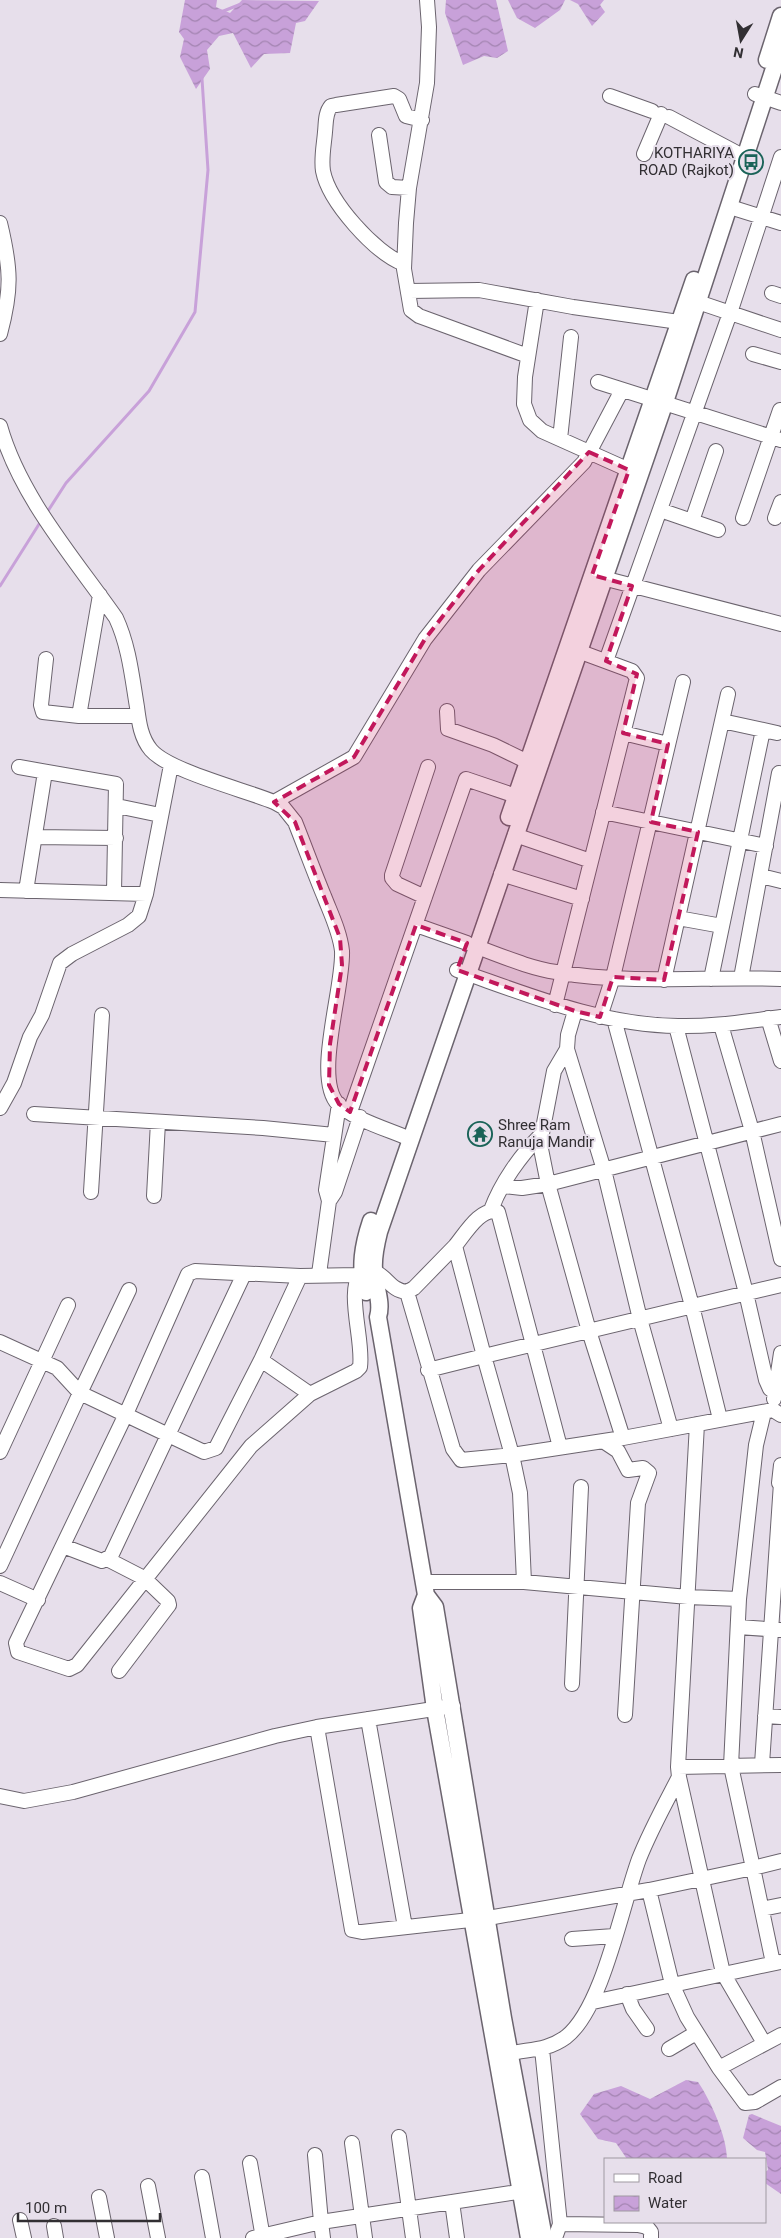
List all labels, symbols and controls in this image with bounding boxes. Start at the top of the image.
north arrow [716,15,766,65]
text: N [732,44,745,62]
place label: KOTHARIYA ROAD (Rajkot) [639,144,734,179]
bus stop icon: KOTHARIYA ROAD (Rajkot) [738,149,764,175]
place label: Shree Ram Ranuja Mandir [498,1116,594,1151]
temple icon: Shree Ram Ranuja Mandir [467,1121,493,1147]
legend [604,2158,766,2223]
text: Road [648,2169,682,2187]
scale bar [18,2190,160,2222]
text: Water [648,2194,687,2212]
text: 100 m [25,2199,67,2217]

